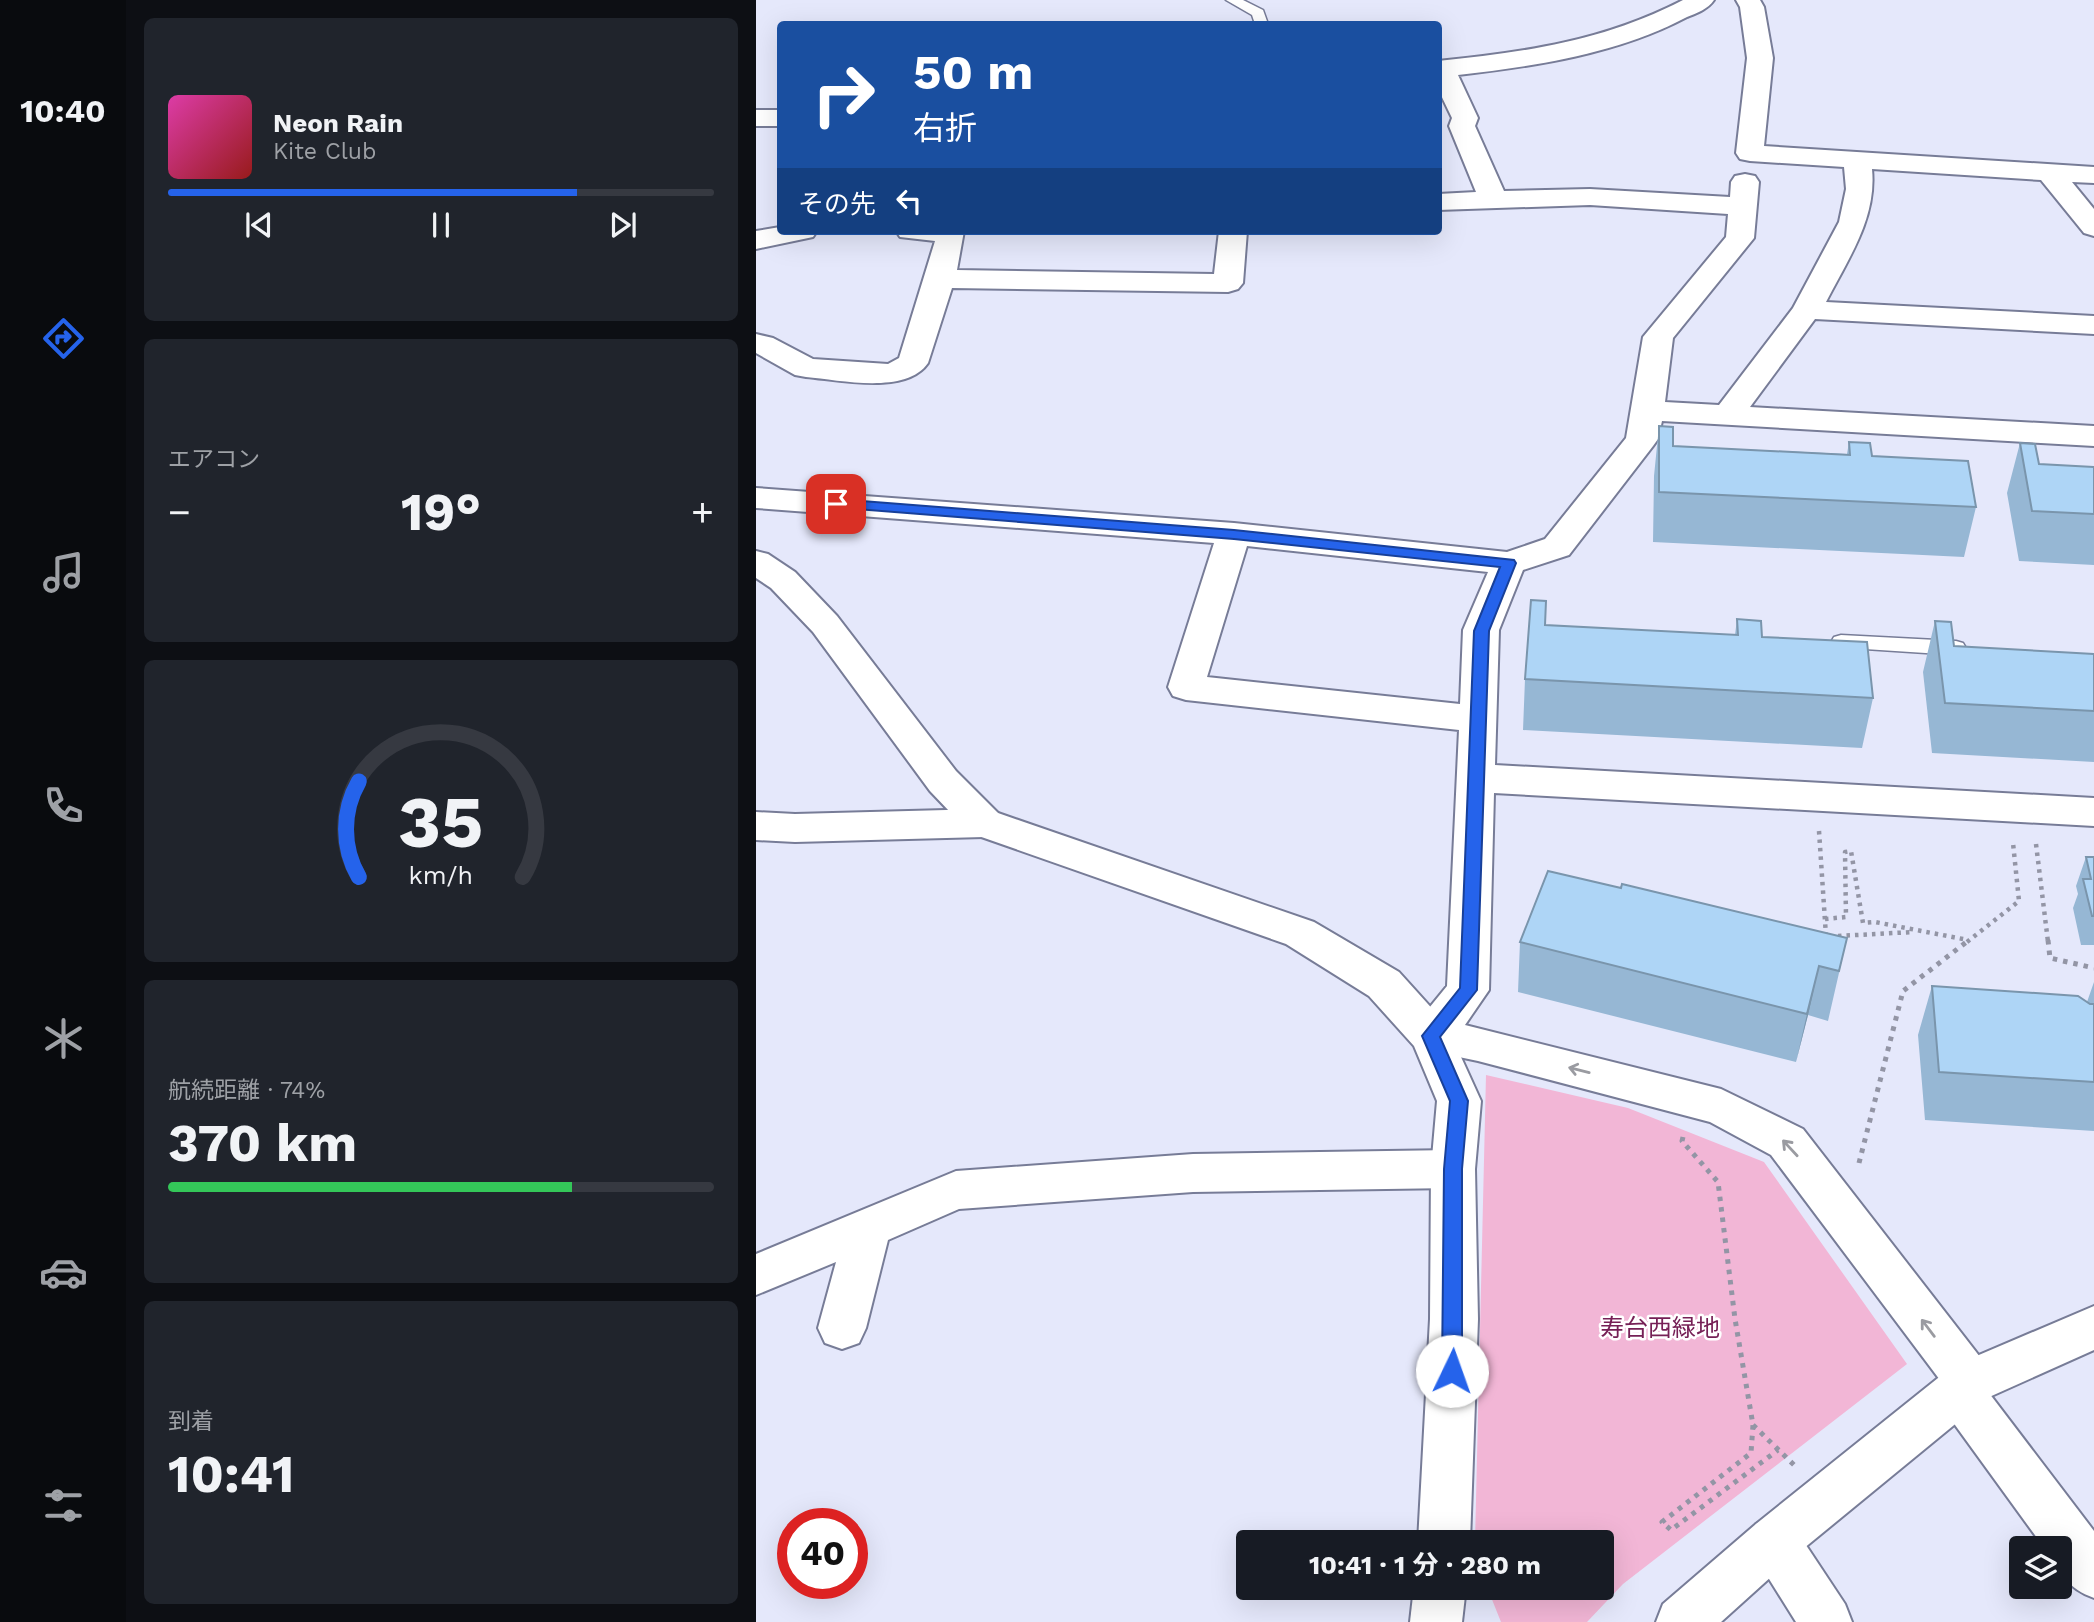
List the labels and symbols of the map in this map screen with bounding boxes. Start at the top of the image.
pin [806,474,866,534]
one-way arrow [1568,1063,1591,1076]
one-way arrow [1782,1139,1798,1157]
park label: 寿台西緑地 [1600,1314,1720,1342]
one-way arrow [1921,1319,1935,1338]
position arrow [1415,1334,1489,1408]
speed limit sign: 40 [777,1508,868,1599]

